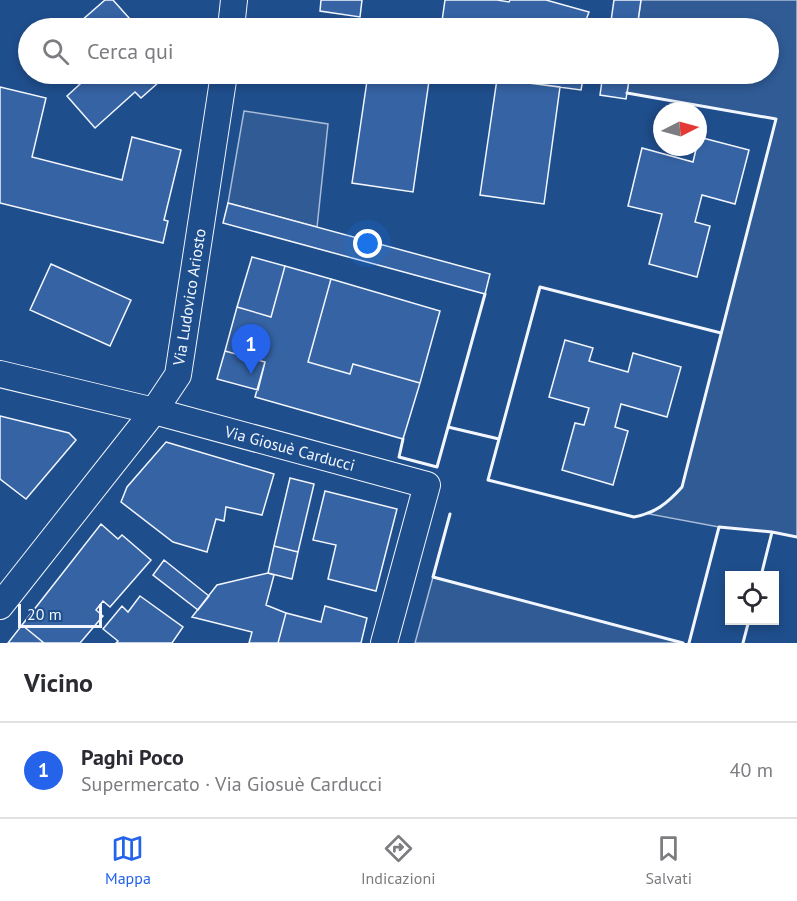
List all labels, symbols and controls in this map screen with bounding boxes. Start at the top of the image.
search box [18,18,779,84]
icon: search [39,35,72,68]
text: Cerca qui [87,37,174,65]
north arrow [653,102,707,156]
street label: Via Ludovico Ariosto [168,227,210,368]
your location [353,229,382,258]
pin: 1 [232,324,270,374]
street label: Via Giosuè Carducci [222,421,357,475]
map controls [725,571,779,625]
button: locate [725,571,779,625]
scale bar [18,601,102,628]
text: 20 m [27,604,62,624]
text: Vicino [24,666,93,699]
text: Paghi Poco [81,743,184,771]
text: 1 [38,757,49,783]
text: 40 m [730,757,773,783]
text: Supermercato · Via Giosuè Carducci [81,771,382,797]
tab: Mappa [105,832,151,888]
tab: Indicazioni [361,832,435,888]
tab: Salvati [645,832,692,888]

